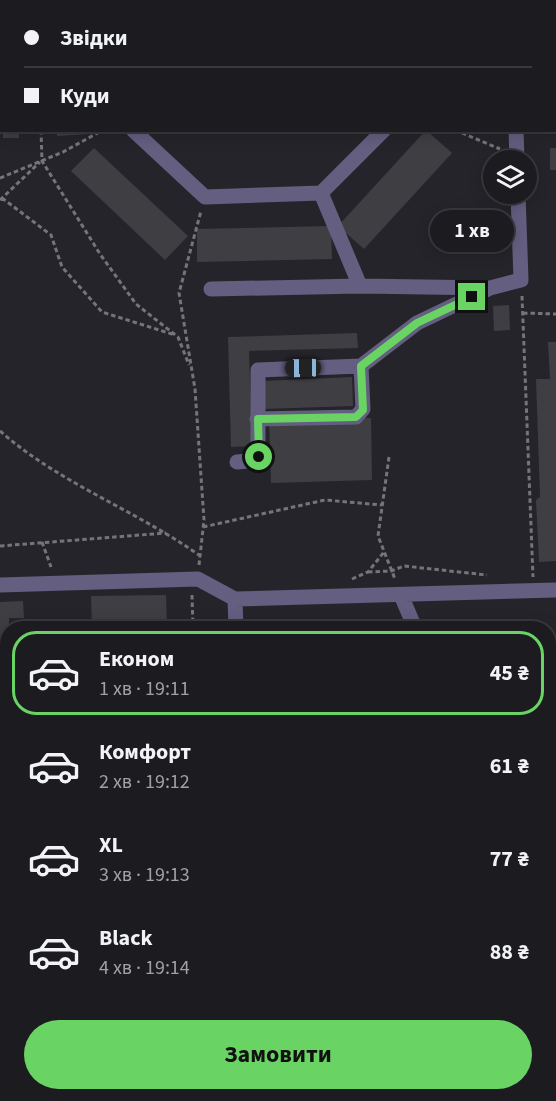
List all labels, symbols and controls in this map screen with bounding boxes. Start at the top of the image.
text: Звідки [60,22,128,54]
text: Куди [60,80,110,112]
map controls [483,150,537,204]
button: layers [483,150,537,204]
callout: 1 хв [430,210,514,252]
text: 1 хв [454,217,490,245]
route end [458,283,485,310]
car [285,359,321,377]
route start [245,443,272,470]
text: Економ [99,643,174,675]
icon: car [27,646,81,700]
text: 45 ₴ [490,657,529,689]
text: 1 хв · 19:11 [99,675,190,703]
text: Комфорт [99,736,191,768]
icon: car [27,739,81,793]
text: 61 ₴ [490,750,529,782]
text: 2 хв · 19:12 [99,768,190,796]
text: XL [99,829,123,861]
icon: car [27,832,81,886]
text: 77 ₴ [490,843,529,875]
text: 3 хв · 19:13 [99,861,190,889]
text: Black [99,922,153,954]
icon: car [27,925,81,979]
text: 88 ₴ [490,936,529,968]
text: 4 хв · 19:14 [99,954,190,982]
button: Замовити [24,1020,532,1089]

